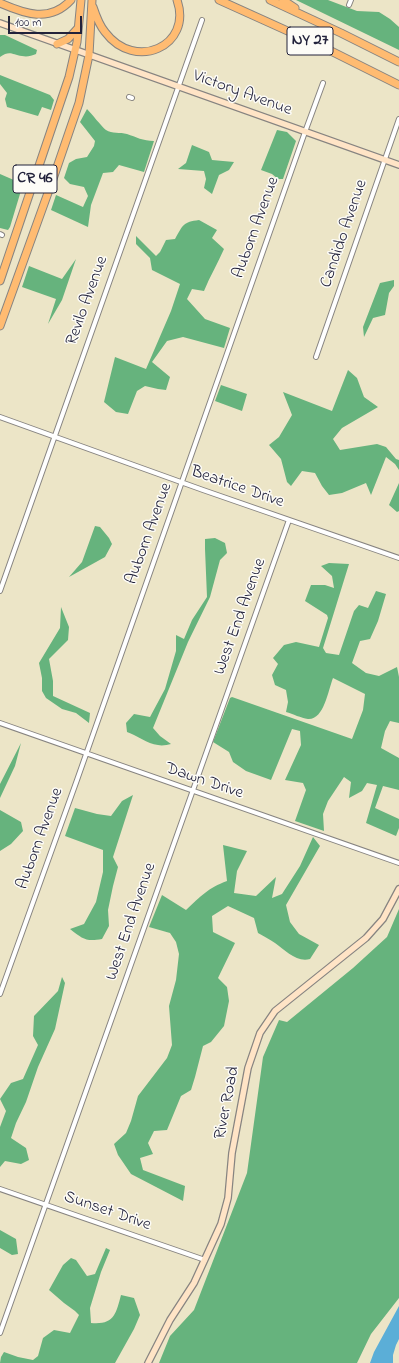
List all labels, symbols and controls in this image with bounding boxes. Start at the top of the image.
scale bar [10,8,84,34]
text: 100 m [15,14,42,32]
road number: NY 27 [287,27,333,55]
street label: Victory Avenue [190,67,294,121]
road number: CR 46 [13,165,57,193]
street label: Auborn Avenue [229,174,285,282]
street label: Candido Avenue [317,177,373,291]
street label: Revilo Avenue [62,254,114,348]
street label: Beatrice Drive [188,463,286,513]
street label: Auborn Avenue [122,480,178,588]
street label: West End Avenue [210,556,272,678]
street label: Dawn Drive [162,759,246,805]
street label: Auborn Avenue [13,785,69,893]
street label: West End Avenue [102,861,162,983]
street label: River Road [211,1065,245,1141]
street label: Sunset Drive [61,1188,153,1236]

